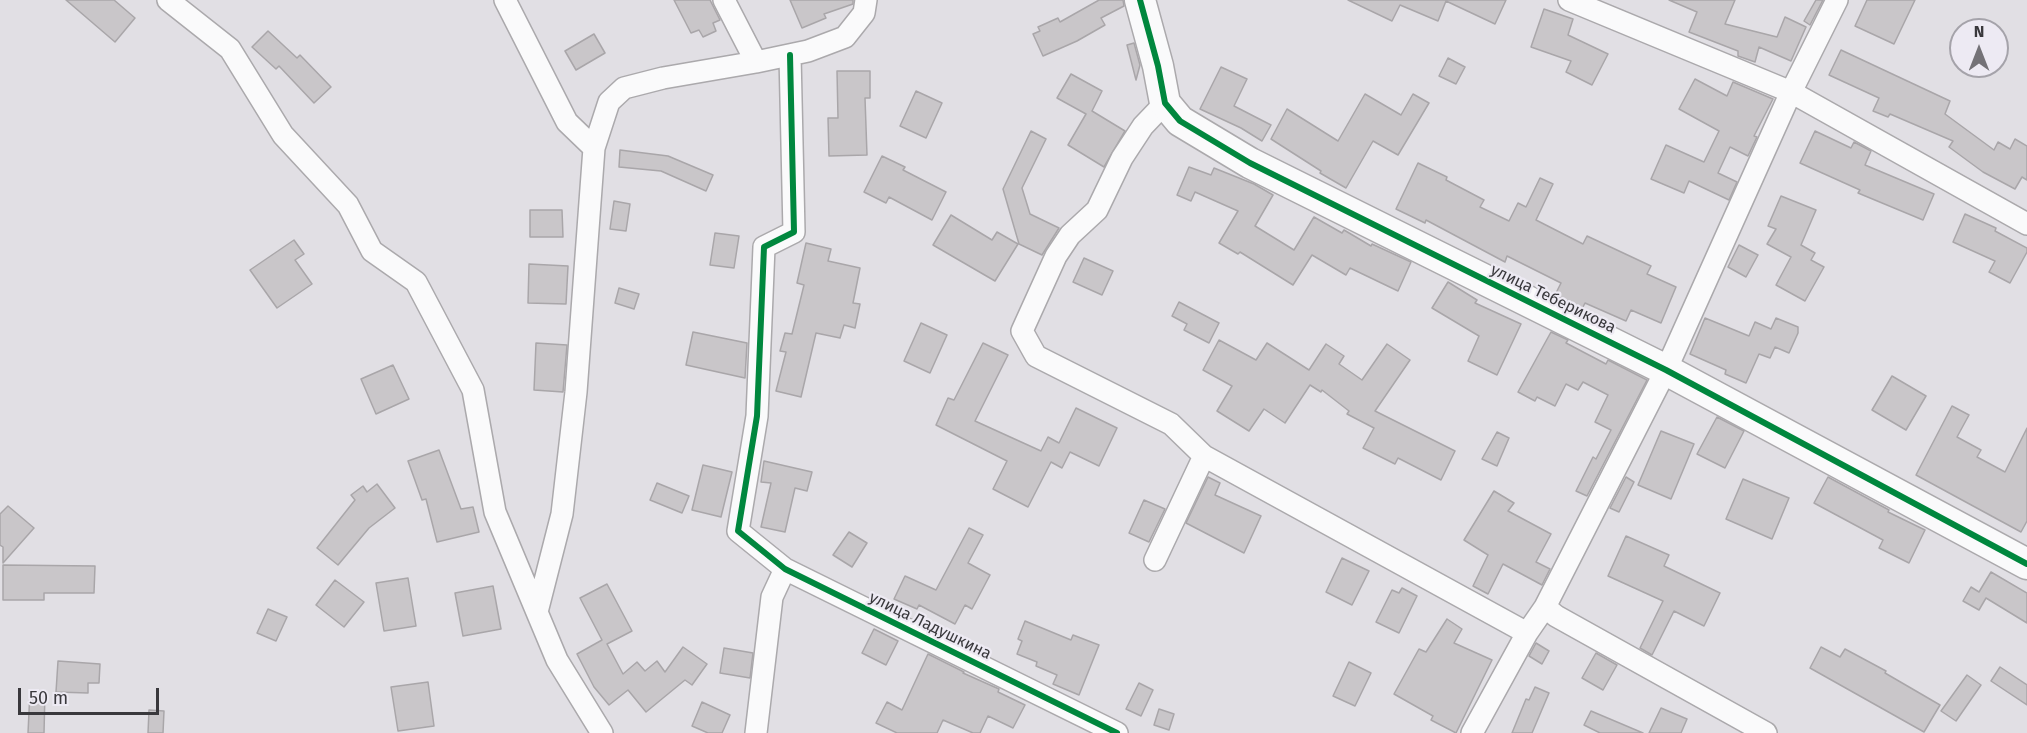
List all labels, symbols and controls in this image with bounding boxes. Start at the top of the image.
north arrow [1949,18,2009,78]
text: N [1974,22,1984,41]
street label: улица Теберикова [1487,260,1619,338]
street label: улица Ладушкина [866,588,994,664]
scale bar [21,676,162,714]
text: 50 m [29,687,68,709]

